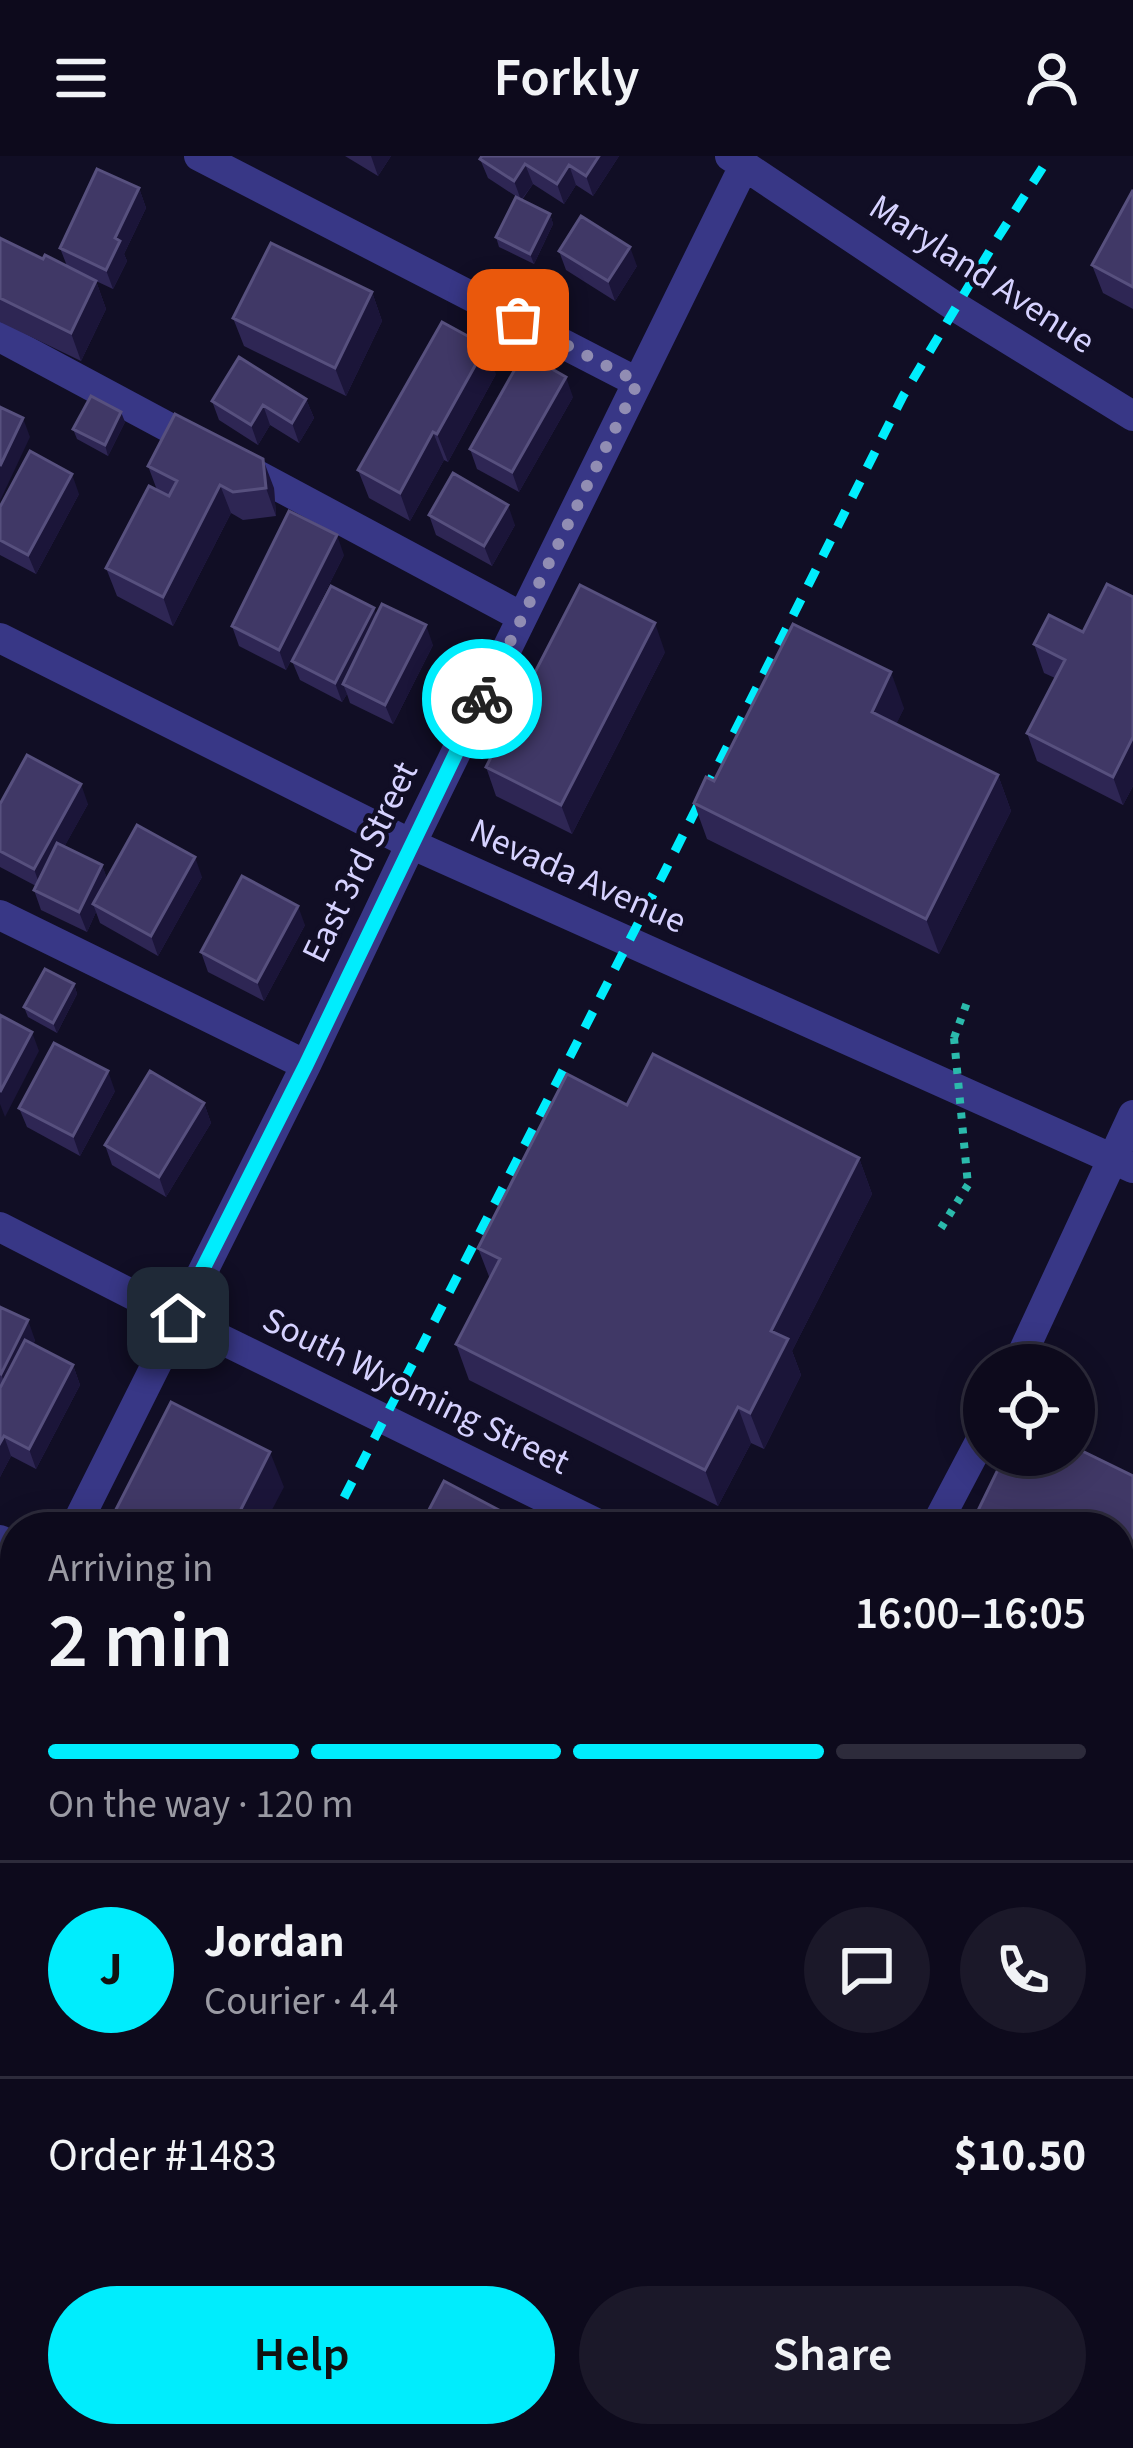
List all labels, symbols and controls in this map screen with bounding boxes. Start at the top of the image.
text: Forkly [493,40,640,117]
icon: menu [48,45,114,111]
icon: person [1019,45,1085,111]
street label: Maryland Avenue [859,182,1105,366]
pin [467,269,569,371]
icon: bag [485,287,551,353]
courier [422,639,542,759]
icon: bike [449,666,515,732]
street label: East 3rd Street [289,753,431,971]
street label: Nevada Avenue [462,806,694,946]
pin [127,1267,229,1369]
icon: home [145,1285,211,1351]
street label: South Wyoming Street [254,1295,578,1487]
map controls [963,1344,1095,1476]
button: locate [963,1344,1095,1476]
text: Arriving in [48,1541,213,1597]
text: 16:00–16:05 [855,1582,1086,1646]
text: 2 min [48,1586,233,1697]
text: On the way · 120 m [48,1777,354,1833]
button: chat [804,1907,930,2033]
button: phone [960,1907,1086,2033]
text: Jordan [204,1910,345,1974]
text: J [100,1938,122,2002]
text: Courier · 4.4 [204,1974,398,2030]
text: Order #1483 [48,2124,277,2188]
text: $10.50 [954,2124,1086,2188]
button: Help [48,2286,555,2424]
button: Share [579,2286,1086,2424]

